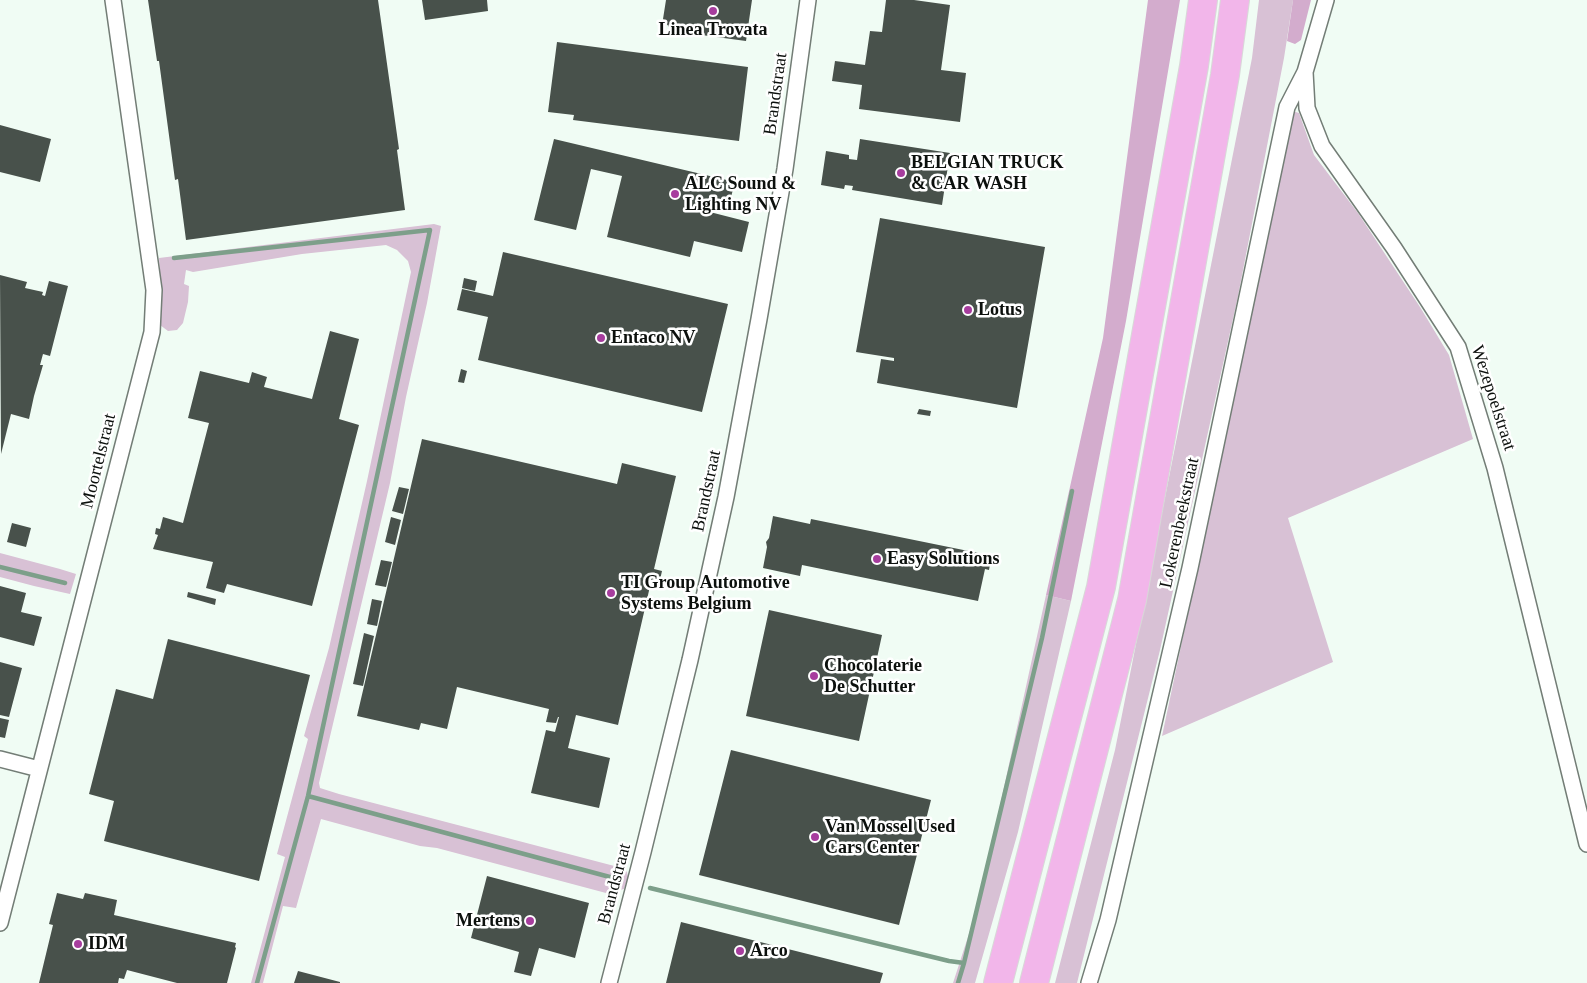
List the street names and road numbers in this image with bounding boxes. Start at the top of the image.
street label: Brandstraat [760,51,792,137]
street label: Wezepoelstraat [1466,343,1520,453]
street label: Moortelstraat [77,411,121,511]
street label: Brandstraat [688,448,726,534]
street label: Lokerenbeekstraat [1156,456,1204,590]
street label: Brandstraat [594,841,636,927]

